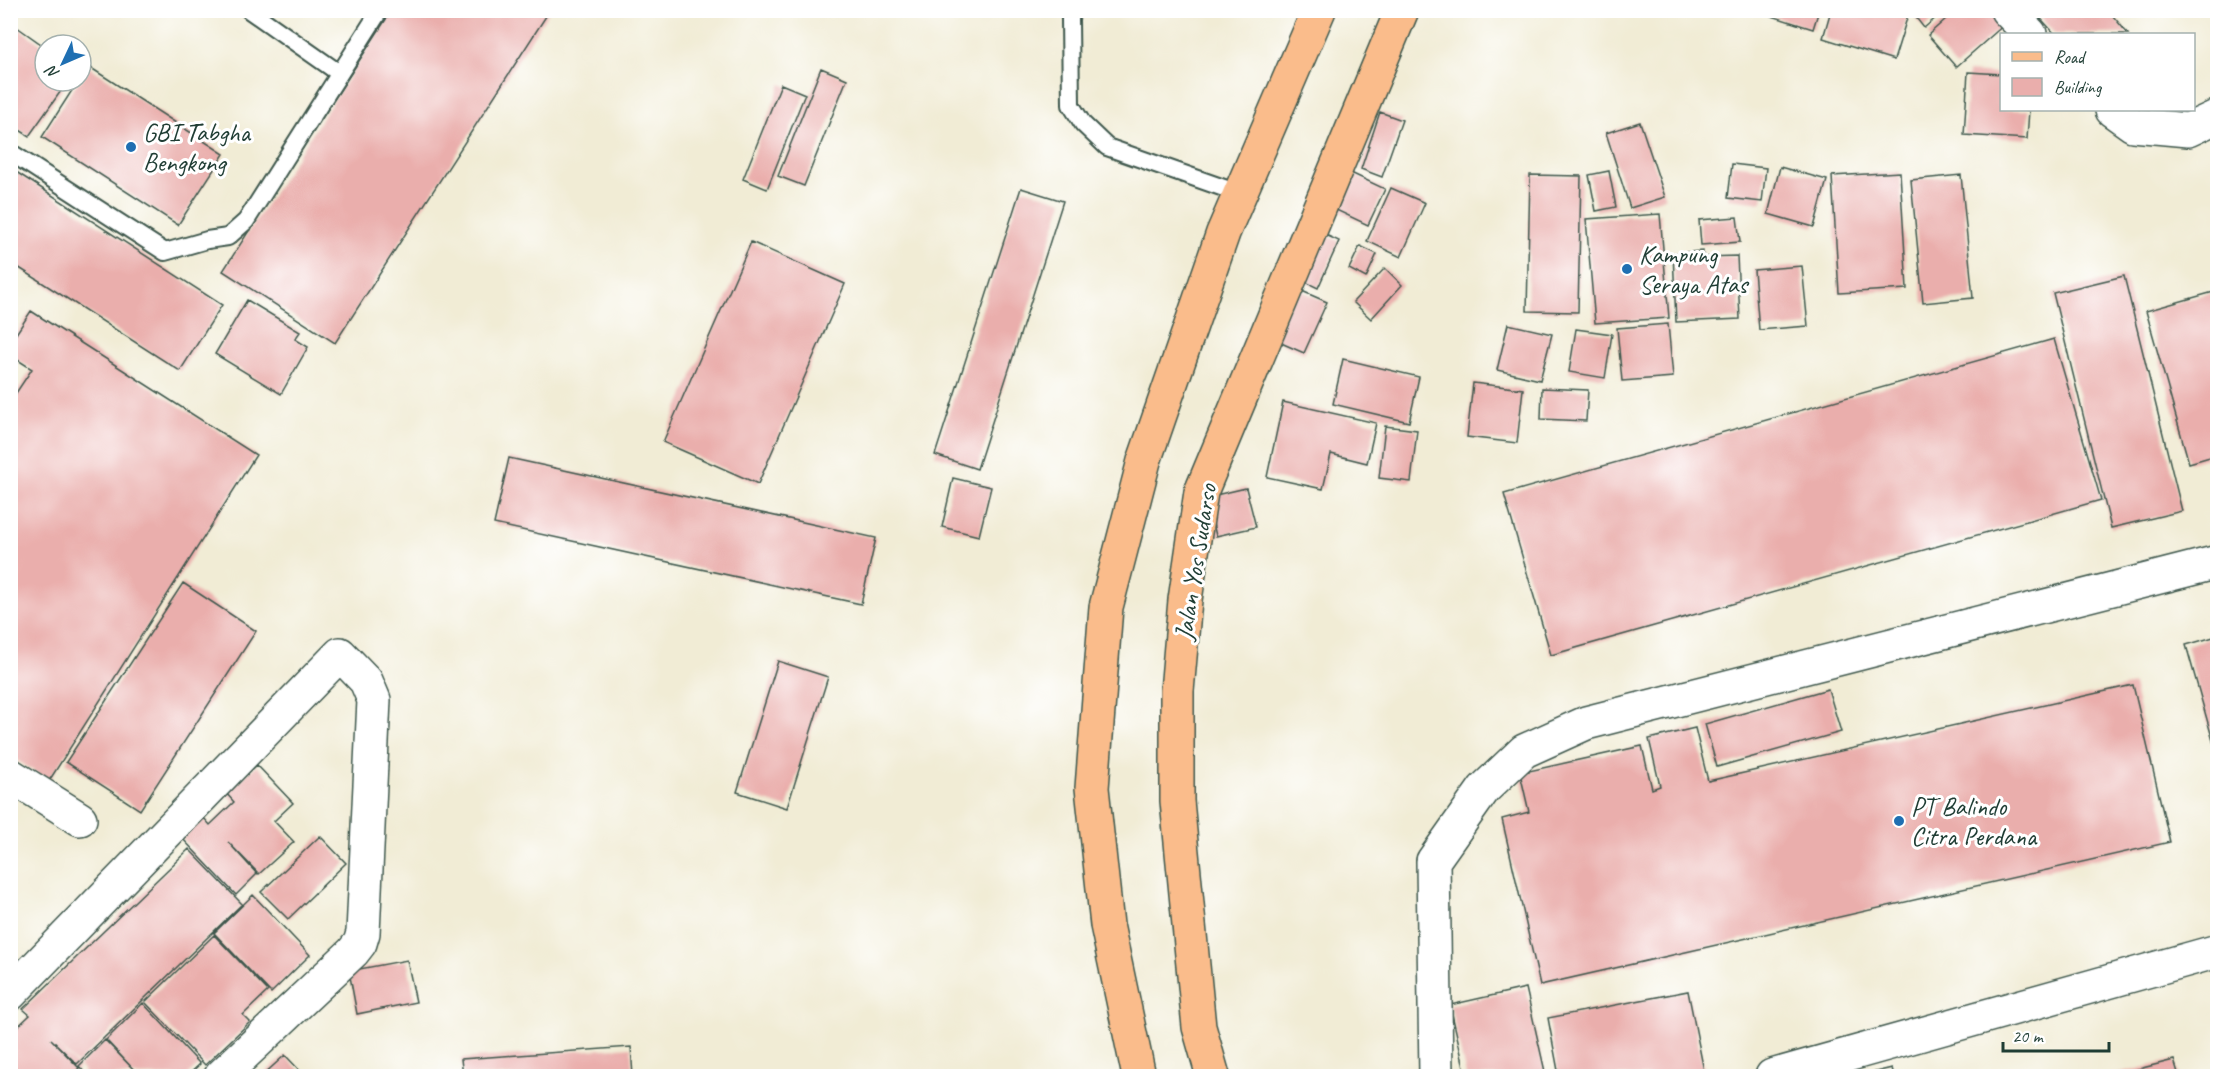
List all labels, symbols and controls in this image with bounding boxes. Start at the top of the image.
north arrow [33,33,93,93]
legend [2000,33,2195,111]
text: Road [2054,46,2087,68]
text: N [40,60,64,83]
text: Building [2054,76,2103,98]
place label: GBI Tabgha Bengkong [143,116,251,179]
marker: GBI Tabgha Bengkong [124,140,138,154]
place label: Kampung Seraya Atas [1639,238,1749,301]
marker: Kampung Seraya Atas [1620,262,1634,276]
street label: Jalan Yos Sudarso [1167,480,1224,644]
place label: PT Balindo Citra Perdana [1911,790,2038,853]
marker: PT Balindo Citra Perdana [1892,814,1906,828]
scale bar [2003,1015,2110,1053]
text: 20 m [2012,1025,2045,1047]

